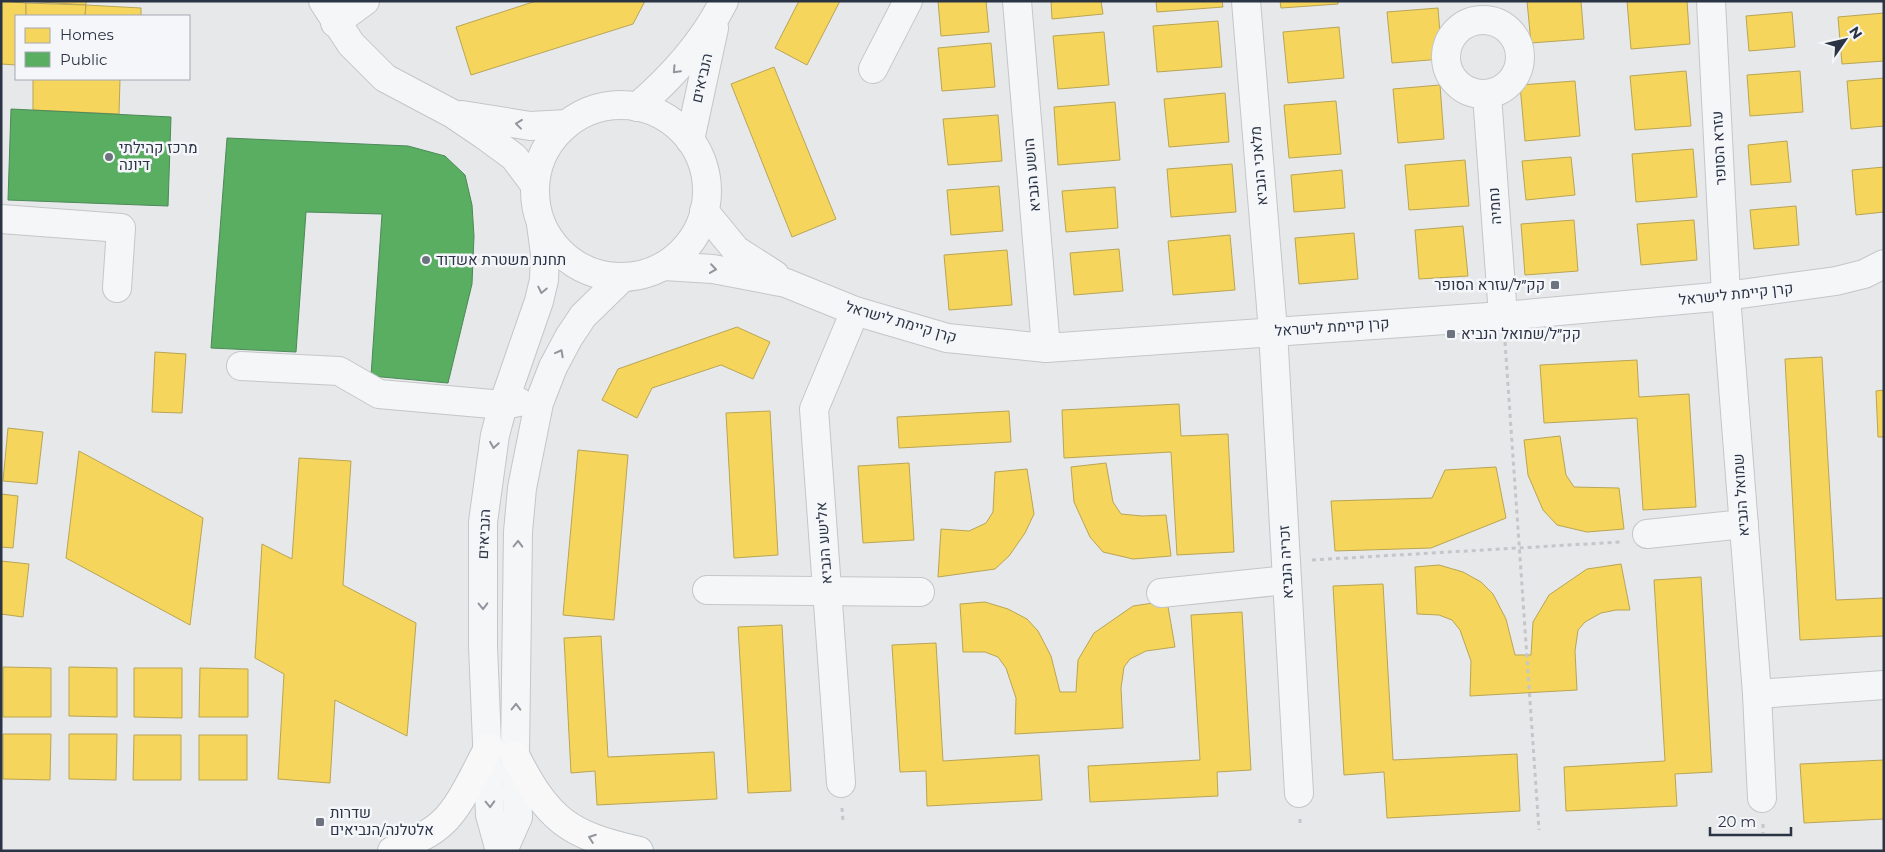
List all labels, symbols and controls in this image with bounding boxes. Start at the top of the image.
legend [15,15,190,80]
north arrow [1820,15,1870,65]
text: N [1845,23,1866,42]
text: Homes [60,25,114,44]
text: Public [60,50,108,69]
street label: הנביאים [687,51,716,105]
one-way arrow [673,64,682,73]
street label: עזרא הסופר [1707,110,1730,186]
one-way arrow [514,120,523,130]
street label: מלאכי הנביא [1246,126,1271,207]
street label: הושע הנביא [1019,137,1044,213]
place label: מרכז קהילתי דיונה [119,138,197,174]
marker: מרכז קהילתי דיונה [103,151,115,163]
street label: נחמיה [1484,187,1505,225]
place label: תחנת משטרת אשדוד [436,250,566,269]
marker: תחנת משטרת אשדוד [420,254,432,266]
one-way arrow [709,263,717,274]
place label: קק״ל/עזרא הסופר [1434,275,1545,294]
street label: קרן קיימת לישראל [1678,278,1794,309]
marker: קק״ל/עזרא הסופר [1549,279,1561,291]
one-way arrow [537,285,547,294]
street label: קרן קיימת לישראל [843,297,959,346]
street label: קרן קיימת לישראל [1274,313,1390,340]
place label: קק״ל/שמואל הנביא [1461,324,1581,343]
marker: קק״ל/שמואל הנביא [1445,328,1457,340]
one-way arrow [554,349,564,358]
one-way arrow [489,440,499,449]
street label: שמואל הנביא [1728,453,1753,537]
street label: אלישע הנביא [811,501,836,585]
street label: הנביאים [473,508,494,560]
street label: זכריה הנביא [1274,524,1297,600]
one-way arrow [512,540,523,548]
one-way arrow [478,603,488,611]
one-way arrow [511,702,521,710]
one-way arrow [485,800,495,808]
place label: שדרות אלטלנה/הנביאים [330,803,434,839]
scale bar [1710,804,1791,836]
text: 20 m [1718,812,1756,831]
marker: שדרות אלטלנה/הנביאים [314,816,326,828]
one-way arrow [588,834,597,844]

